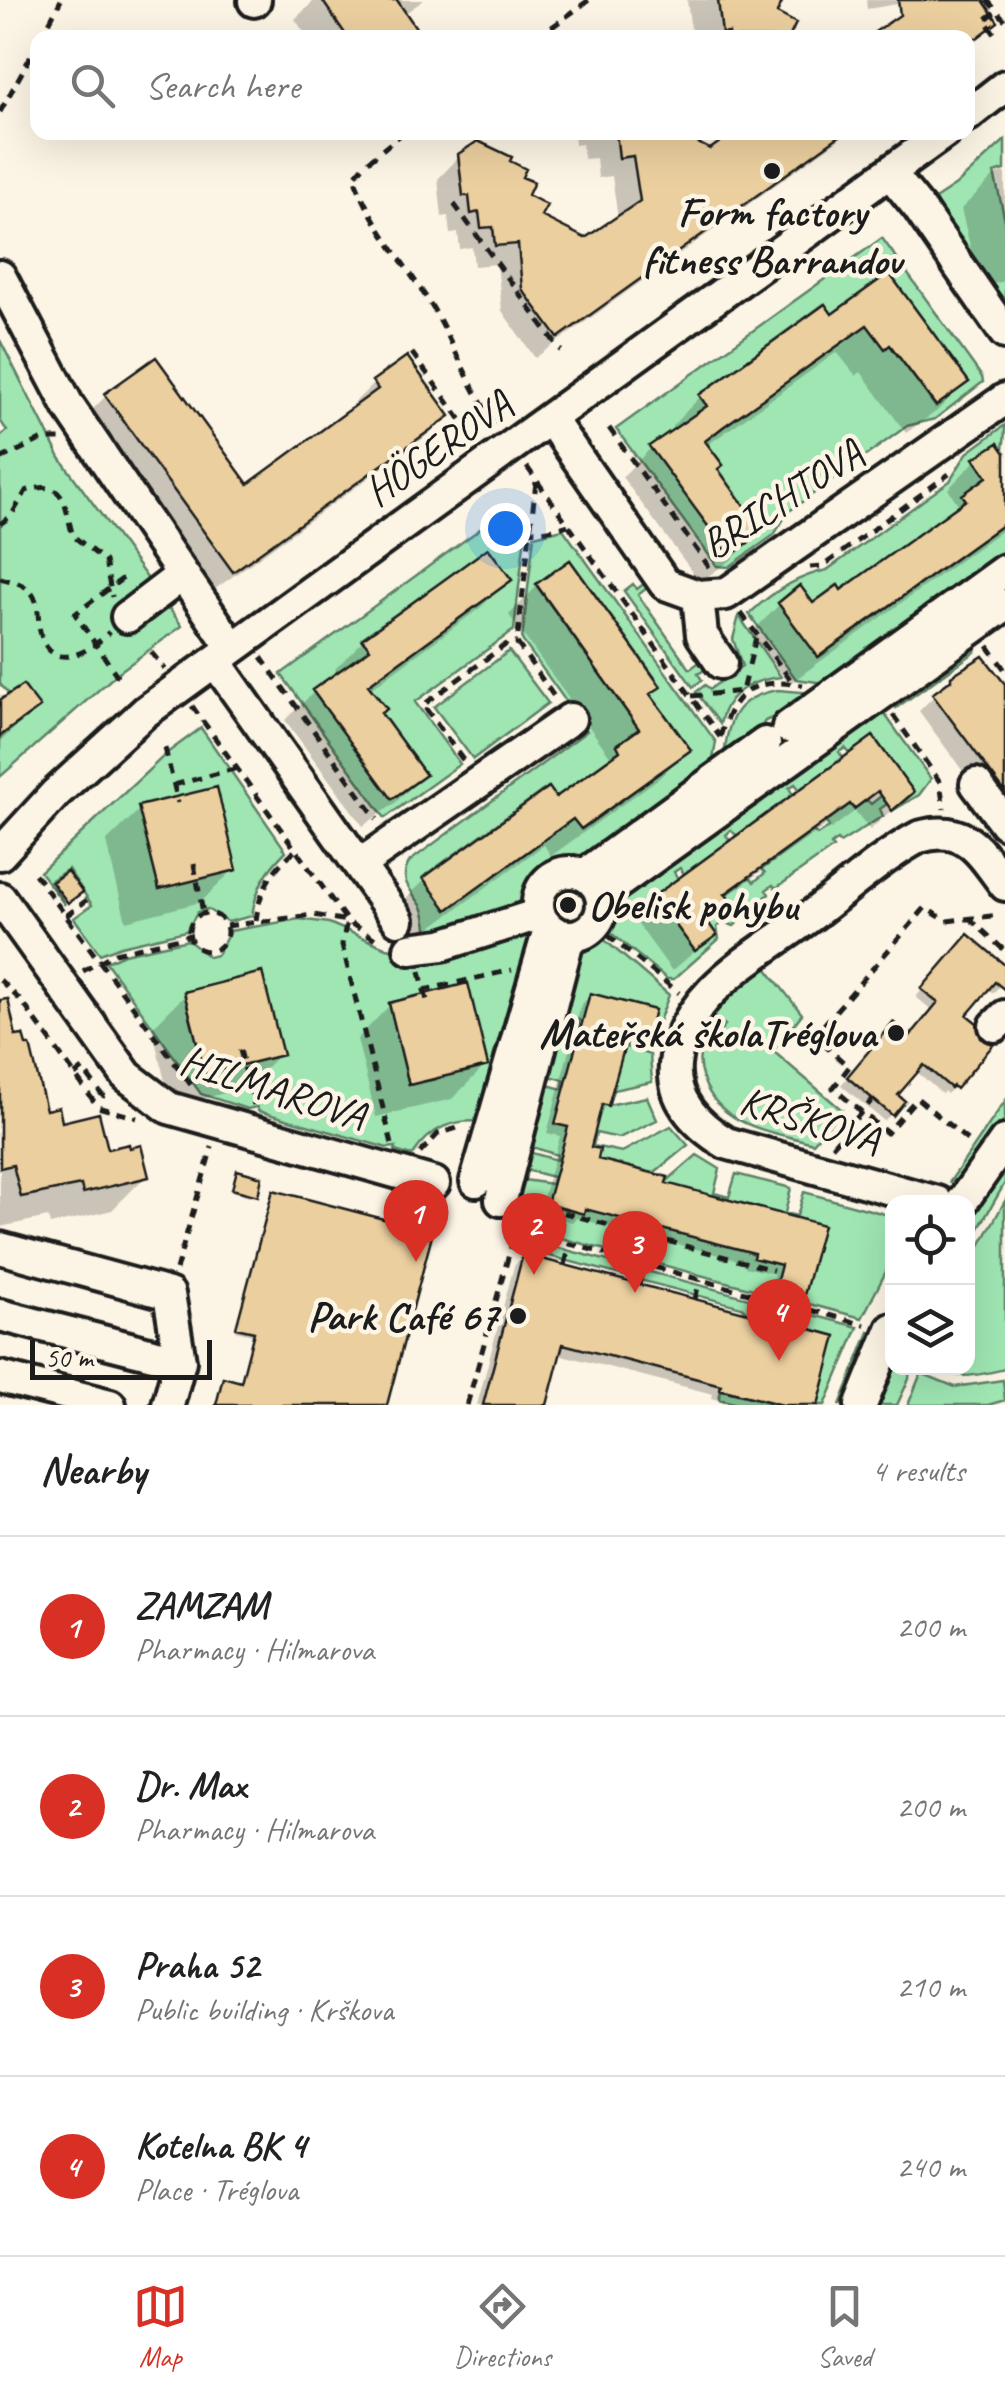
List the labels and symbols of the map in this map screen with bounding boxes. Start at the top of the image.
marker: Form factory fitness Barrandov [761,160,783,182]
place label: Form factory fitness Barrandov [643,186,905,287]
street label: HÖGEROVA [354,377,523,518]
street label: BRICHTOVA [691,427,874,571]
your location [480,503,531,554]
place label: Obelisk pohybu [588,879,801,932]
marker: Obelisk pohybu [557,894,579,916]
place label: Mateřská školaTréglova [539,1007,879,1060]
marker: Mateřská školaTréglova [885,1022,907,1044]
street label: HILMAROVA [174,1033,374,1143]
street label: KRŠKOVA [734,1074,887,1167]
pin: 1 [384,1180,448,1262]
pin: 2 [502,1192,566,1275]
pin: 3 [602,1210,668,1293]
pin: 4 [746,1278,812,1361]
place label: Park Café 67 [308,1290,502,1343]
marker: Park Café 67 [507,1305,529,1327]
scale bar [30,1335,212,1380]

